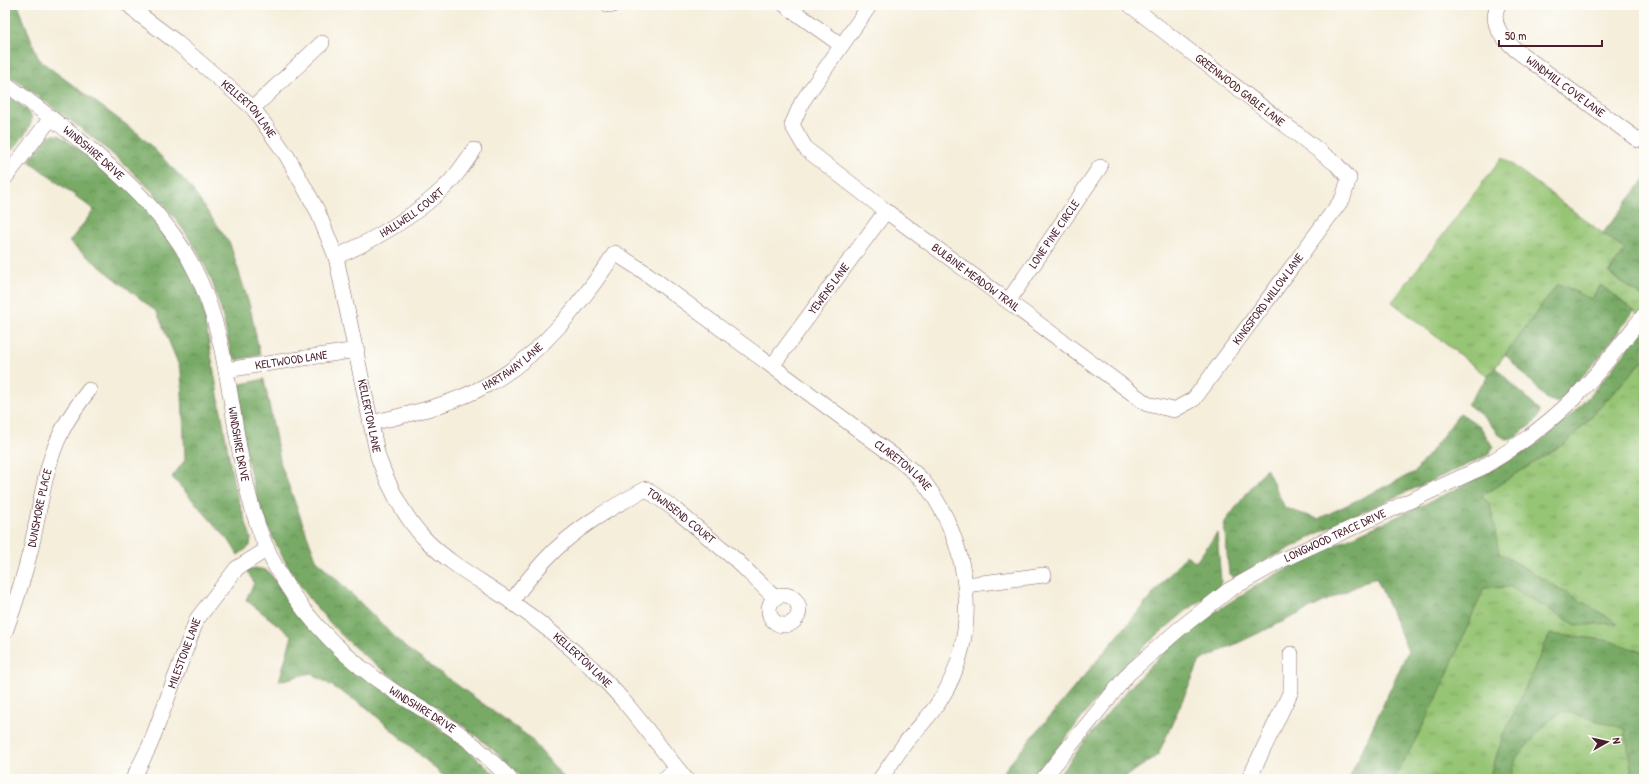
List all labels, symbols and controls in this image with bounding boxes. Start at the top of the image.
scale bar [1499,22,1602,48]
text: 50 m [1505,27,1526,44]
street label: GREENWOOD GABLE LANE [1192,49,1289,130]
street label: WINDMILL COVE LANE [1523,51,1609,121]
street label: KELLERTON LANE [218,75,281,142]
street label: WINDSHIRE DRIVE [60,121,129,184]
street label: HALLWELL COURT [376,183,448,241]
street label: LONE PINE CIRCLE [1024,195,1084,271]
street label: BULBINE MEADOW TRAIL [928,239,1024,315]
street label: KINGSFORD WILLOW LANE [1228,249,1308,348]
street label: YEWENS LANE [804,259,854,318]
street label: HARTAWAY LANE [479,338,547,394]
street label: KELTWOOD LANE [254,346,329,373]
street label: KELLERTON LANE [354,378,386,455]
street label: WINDSHIRE DRIVE [224,405,254,484]
street label: CLARETON LANE [871,435,937,494]
street label: DUNSMORE PLACE [23,466,56,549]
street label: TOWNSEND COURT [643,483,719,548]
street label: LONGWOOD TRACE DRIVE [1281,504,1389,566]
street label: MILESTONE LANE [163,615,205,691]
street label: KELLERTON LANE [550,628,617,692]
street label: WINDSHIRE DRIVE [386,681,460,737]
north arrow [1587,722,1627,762]
text: N [1610,737,1624,745]

